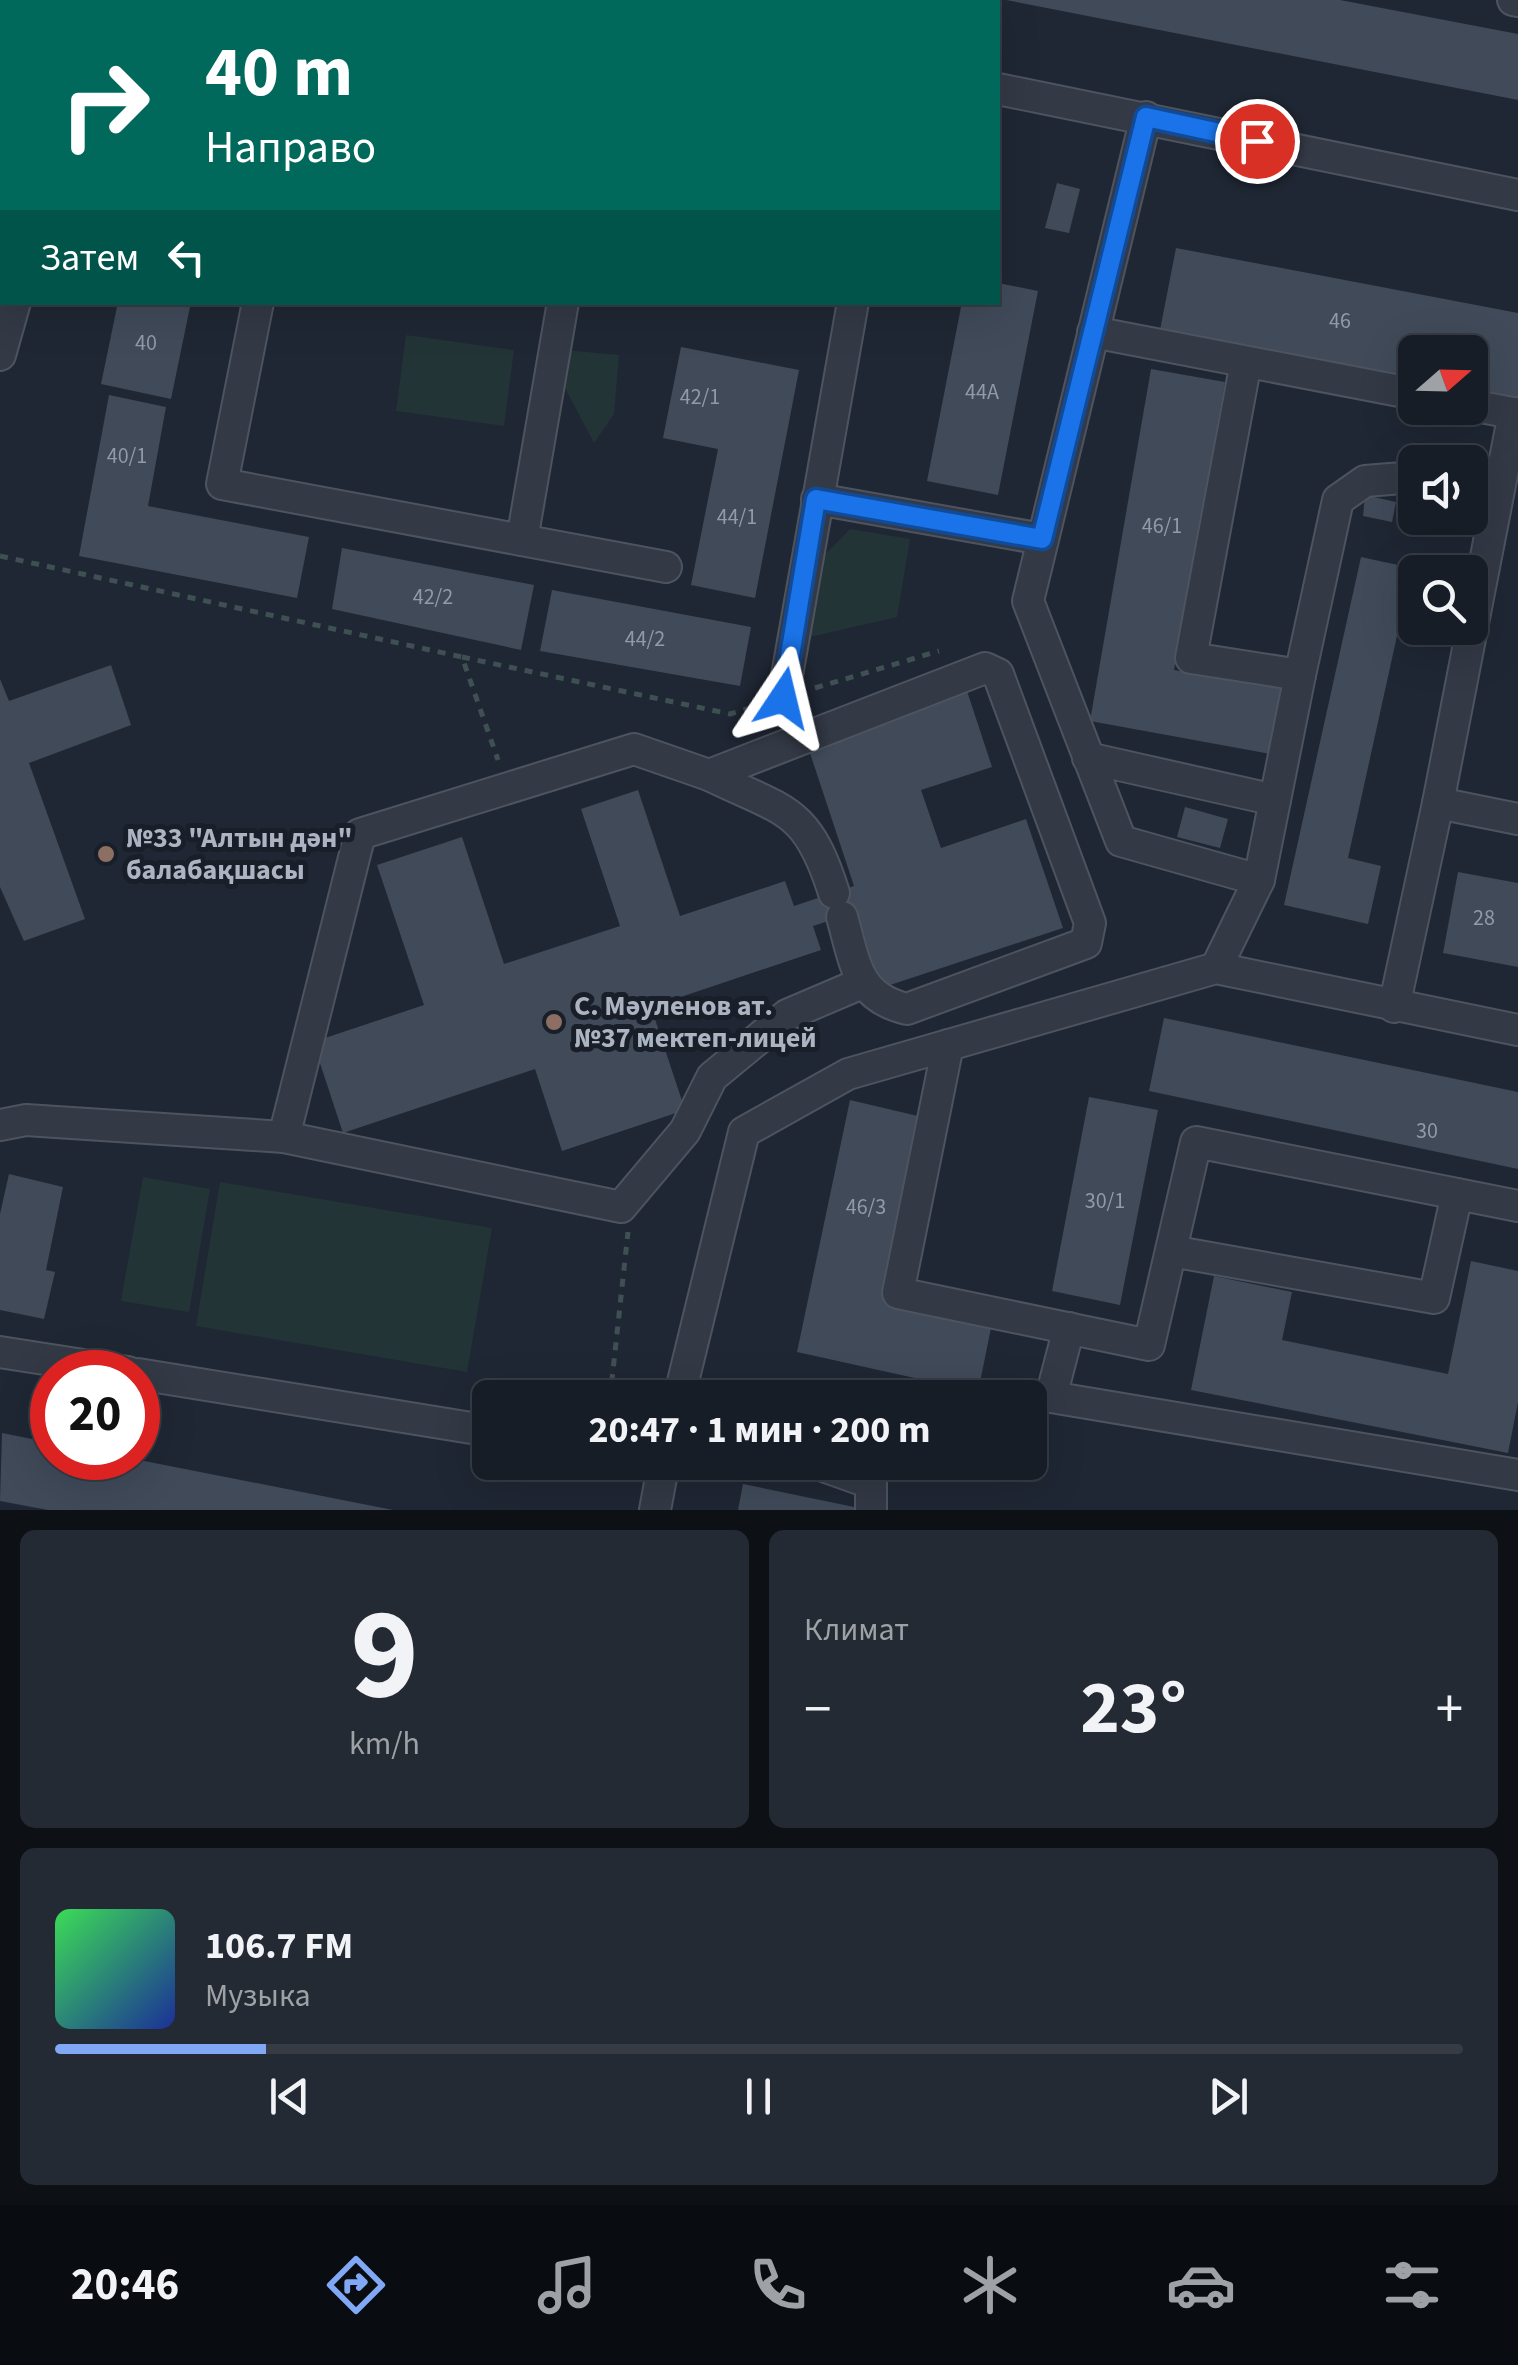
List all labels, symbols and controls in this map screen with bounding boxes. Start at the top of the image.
text: 40 m [205,23,353,123]
icon: right [40,40,170,170]
pin [1215,99,1300,184]
icon: arrive [1230,114,1285,169]
text: Направо [205,116,376,180]
icon: left [159,230,214,285]
text: Затем [40,231,139,285]
house number: 46 [1329,305,1351,337]
house number: 40 [135,327,157,359]
north arrow [1398,335,1488,425]
map controls [1398,335,1488,645]
house number: 44А [965,376,999,408]
house number: 42/1 [680,381,720,413]
house number: 40/1 [107,440,147,472]
button: sound [1398,445,1488,535]
house number: 44/1 [717,501,757,533]
house number: 46/1 [1142,510,1182,542]
button: search [1398,555,1488,645]
house number: 42/2 [413,581,453,613]
house number: 44/2 [625,623,665,655]
position arrow [731,646,835,750]
place label: №33 "Алтын дән" балабақшасы [126,818,352,890]
marker: №33 "Алтын дән" балабақшасы [95,843,117,865]
house number: 28 [1473,902,1495,934]
place label: С. Мәуленов ат. №37 мектеп-лицей [574,986,817,1058]
marker: С. Мәуленов ат. №37 мектеп-лицей [543,1011,565,1033]
house number: 30 [1416,1115,1438,1147]
house number: 30/1 [1085,1185,1125,1217]
house number: 46/3 [846,1191,886,1223]
speed limit sign: 20 [30,1350,160,1480]
text: 20:47 · 1 мин · 200 m [588,1403,931,1457]
text: 9 [350,1563,419,1748]
text: Климат [804,1607,909,1653]
text: 23° [1080,1655,1187,1762]
text: − [804,1671,831,1749]
text: + [1436,1671,1463,1749]
text: km/h [349,1721,420,1767]
text: 106.7 FM [205,1919,353,1973]
text: Музыка [205,1973,311,2019]
icon: previous [262,2069,317,2124]
icon: pause [731,2069,786,2124]
icon: next [1201,2069,1256,2124]
icon: directions [321,2250,391,2320]
icon: music [532,2250,602,2320]
icon: phone [743,2250,813,2320]
icon: climate [955,2250,1025,2320]
icon: car [1166,2250,1236,2320]
icon: filters [1377,2250,1447,2320]
text: 20:46 [71,2253,179,2317]

